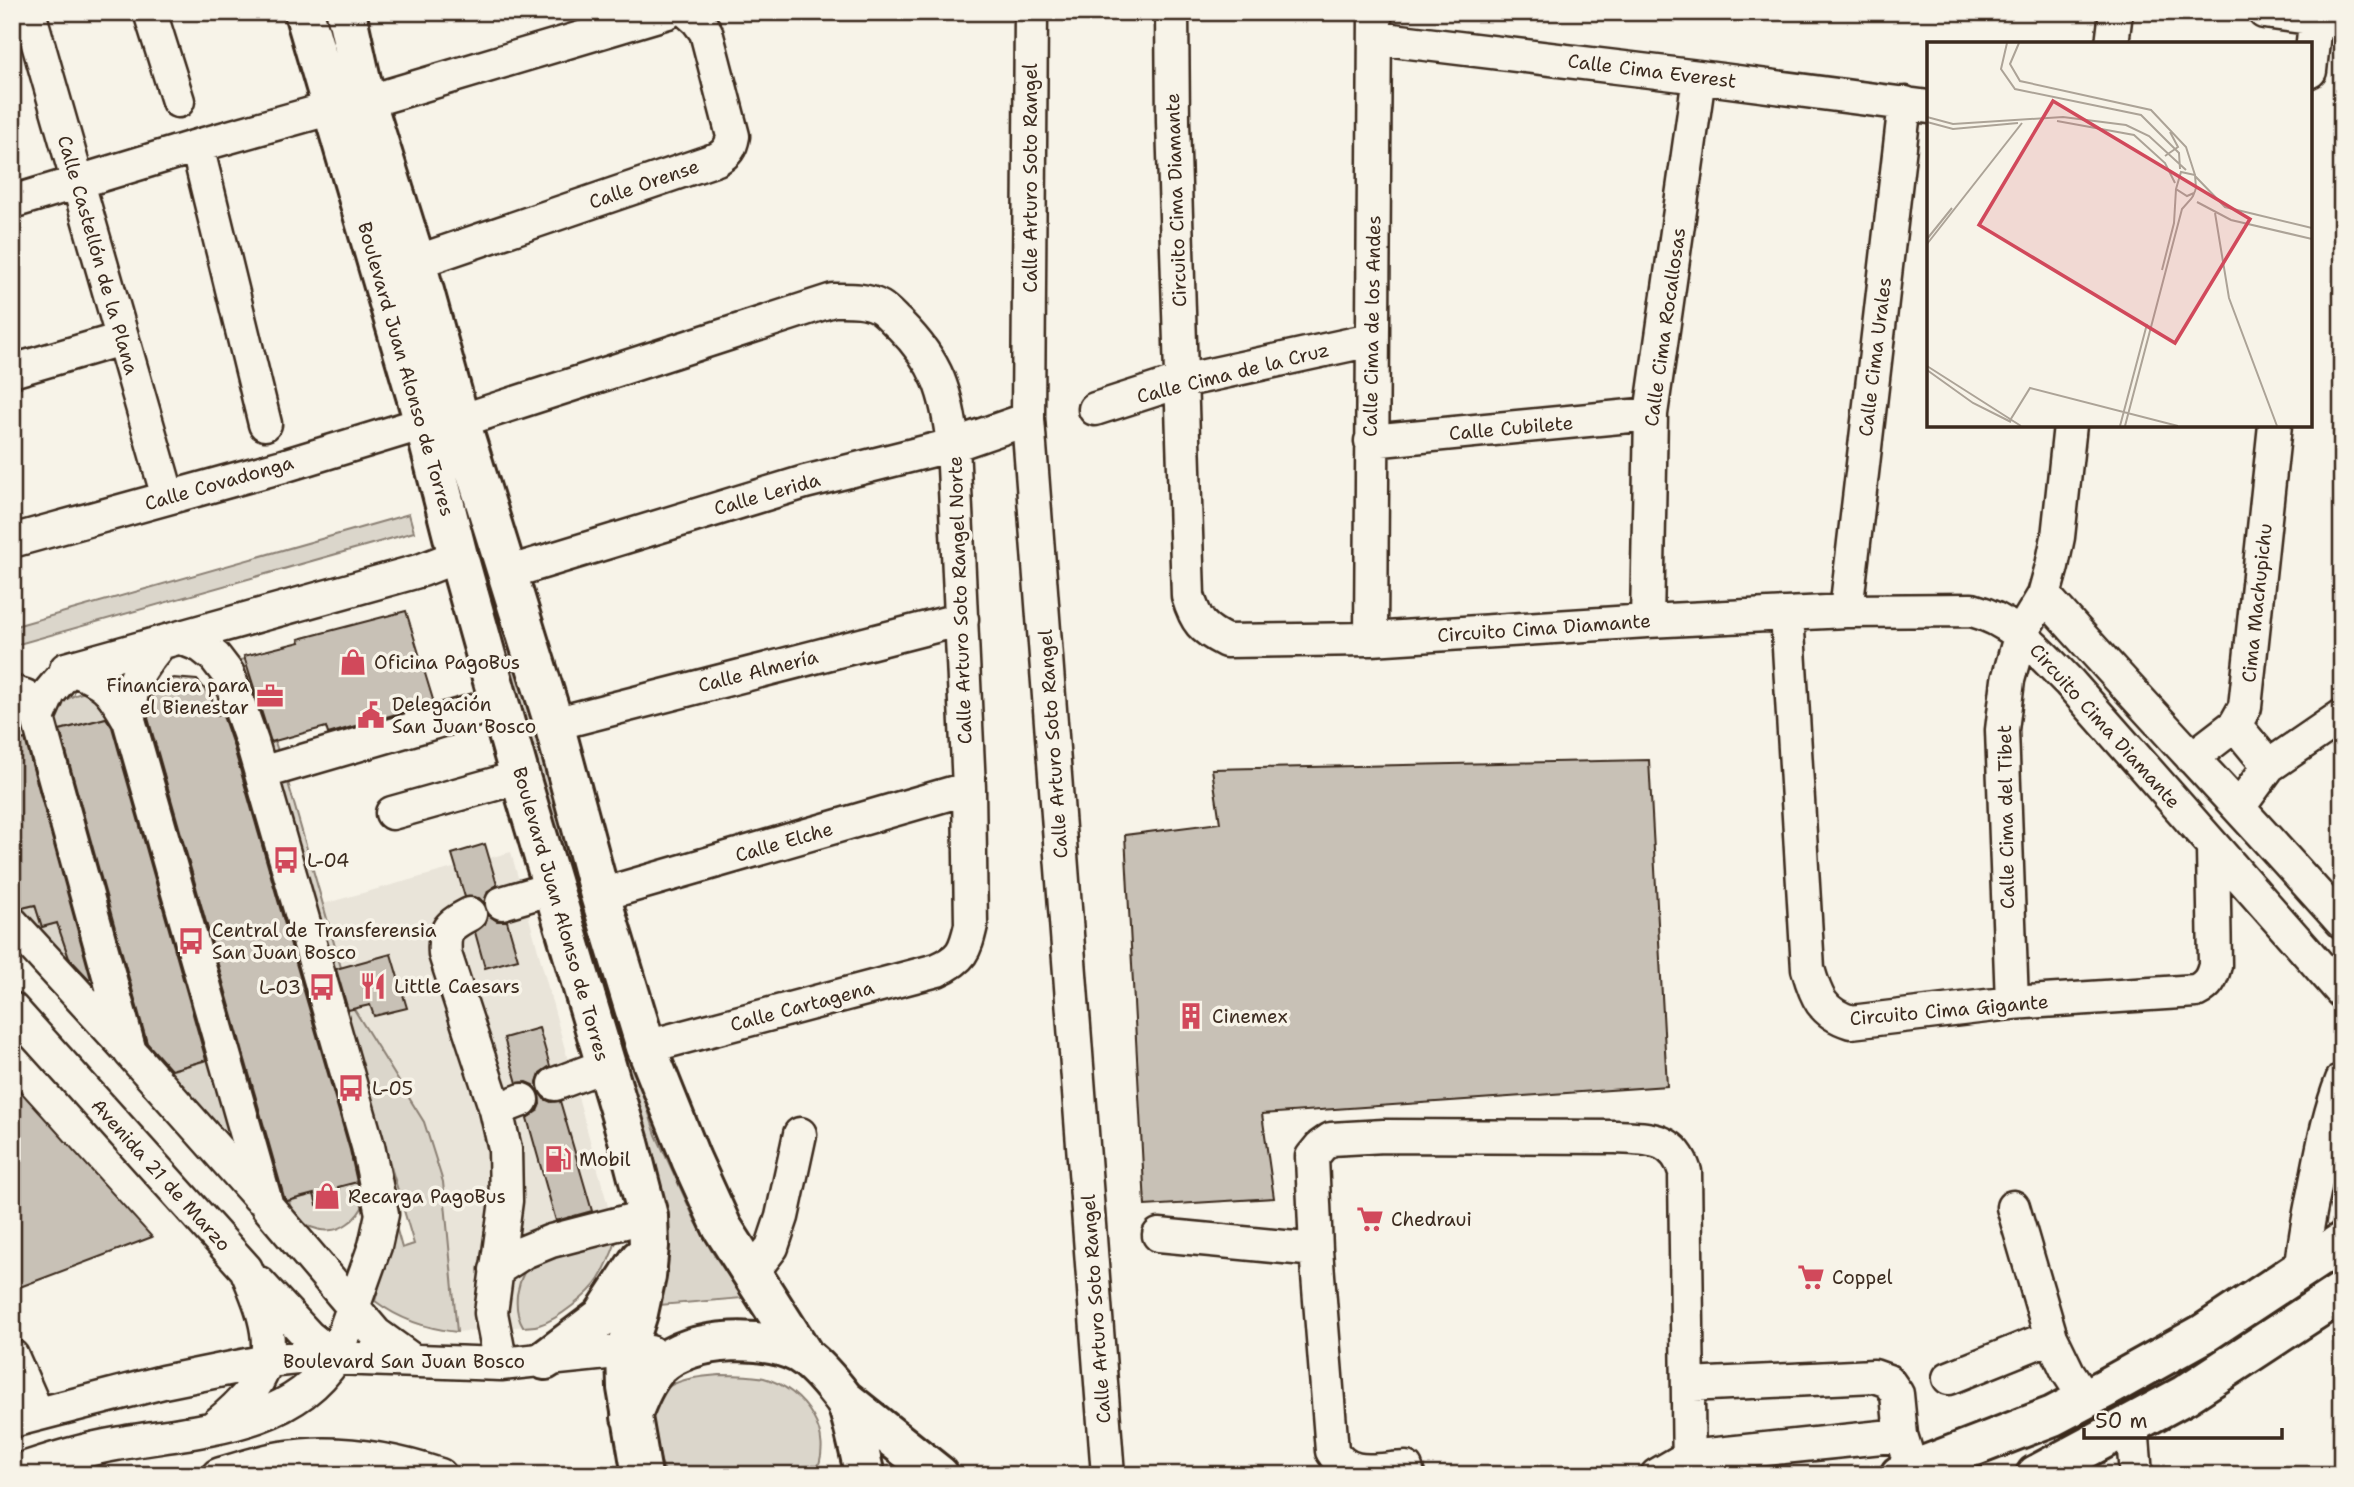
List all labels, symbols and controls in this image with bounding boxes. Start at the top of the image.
inset map [1927,42,2312,427]
street label: Calle Cima Everest [1566,48,1738,94]
street label: Calle Arturo Soto Rangel [1018,63,1043,293]
street label: Circuito Cima Diamante [1160,93,1192,307]
street label: Calle Castellón de la Plana [52,132,144,378]
street label: Calle Orense [586,153,702,215]
street label: Calle Cima de los Andes [1358,215,1386,437]
street label: Boulevard Juan Alonso de Torres [352,219,460,519]
street label: Calle Cima Rocallosas [1639,226,1691,428]
street label: Calle Cima Urales [1853,276,1897,438]
street label: Calle Cima de la Cruz [1134,337,1332,409]
street label: Calle Cubilete [1448,410,1574,446]
street label: Calle Covadonga [142,450,297,516]
street label: Calle Arturo Soto Rangel Norte [942,455,978,745]
street label: Calle Lerida [711,467,823,521]
street label: Cima Machupichu [2236,522,2278,684]
street label: Circuito Cima Diamante [1436,608,1652,648]
street label: Calle Arturo Soto Rangel [1033,628,1073,859]
street label: Circuito Cima Diamante [2024,638,2186,814]
street label: Calle Almería [695,644,821,698]
shop icon: Oficina PagoBus [338,647,368,677]
place label: Oficina PagoBus [374,650,520,675]
place label: Financiera para el Bienestar [106,673,249,720]
office icon: Financiera para el Bienestar [255,681,285,711]
place label: Delegación San Juan Bosco [392,692,536,739]
public building icon: Delegación San Juan Bosco [356,700,386,730]
street label: Calle Cima del Tibet [1992,725,2020,909]
street label: Boulevard Juan Alonso de Torres [507,764,615,1064]
street label: Calle Elche [732,816,836,868]
bus stop icon: L-04 [271,845,301,875]
place label: L-04 [307,848,349,873]
place label: Central de Transferensia San Juan Bosco [212,918,437,965]
bus stop icon: Central de Transferensia San Juan Bosco [176,926,206,956]
restaurant icon: Little Caesars [358,971,388,1001]
bus stop icon: L-03 [307,972,337,1002]
place label: Little Caesars [394,974,520,999]
place label: L-03 [259,975,301,1000]
street label: Calle Cartagena [727,975,877,1037]
street label: Circuito Cima Gigante [1849,989,2049,1031]
building icon: Cinemex [1176,1001,1206,1031]
place label: Cinemex [1212,1004,1288,1029]
bus stop icon: L-05 [336,1073,366,1103]
place label: L-05 [372,1076,413,1101]
street label: Avenida 21 de Marzo [86,1093,236,1257]
fuel station icon: Mobil [543,1144,573,1174]
place label: Mobil [579,1147,631,1172]
shop icon: Recarga PagoBus [312,1181,342,1211]
place label: Recarga PagoBus [348,1184,506,1209]
street label: Calle Arturo Soto Rangel [1076,1193,1116,1424]
supermarket icon: Chedraui [1355,1204,1385,1234]
place label: Chedraui [1391,1207,1472,1232]
supermarket icon: Coppel [1796,1262,1826,1292]
place label: Coppel [1832,1265,1893,1290]
street label: Boulevard San Juan Bosco [283,1349,525,1374]
scale bar [2084,1396,2282,1440]
text: 50 m [2095,1407,2148,1435]

